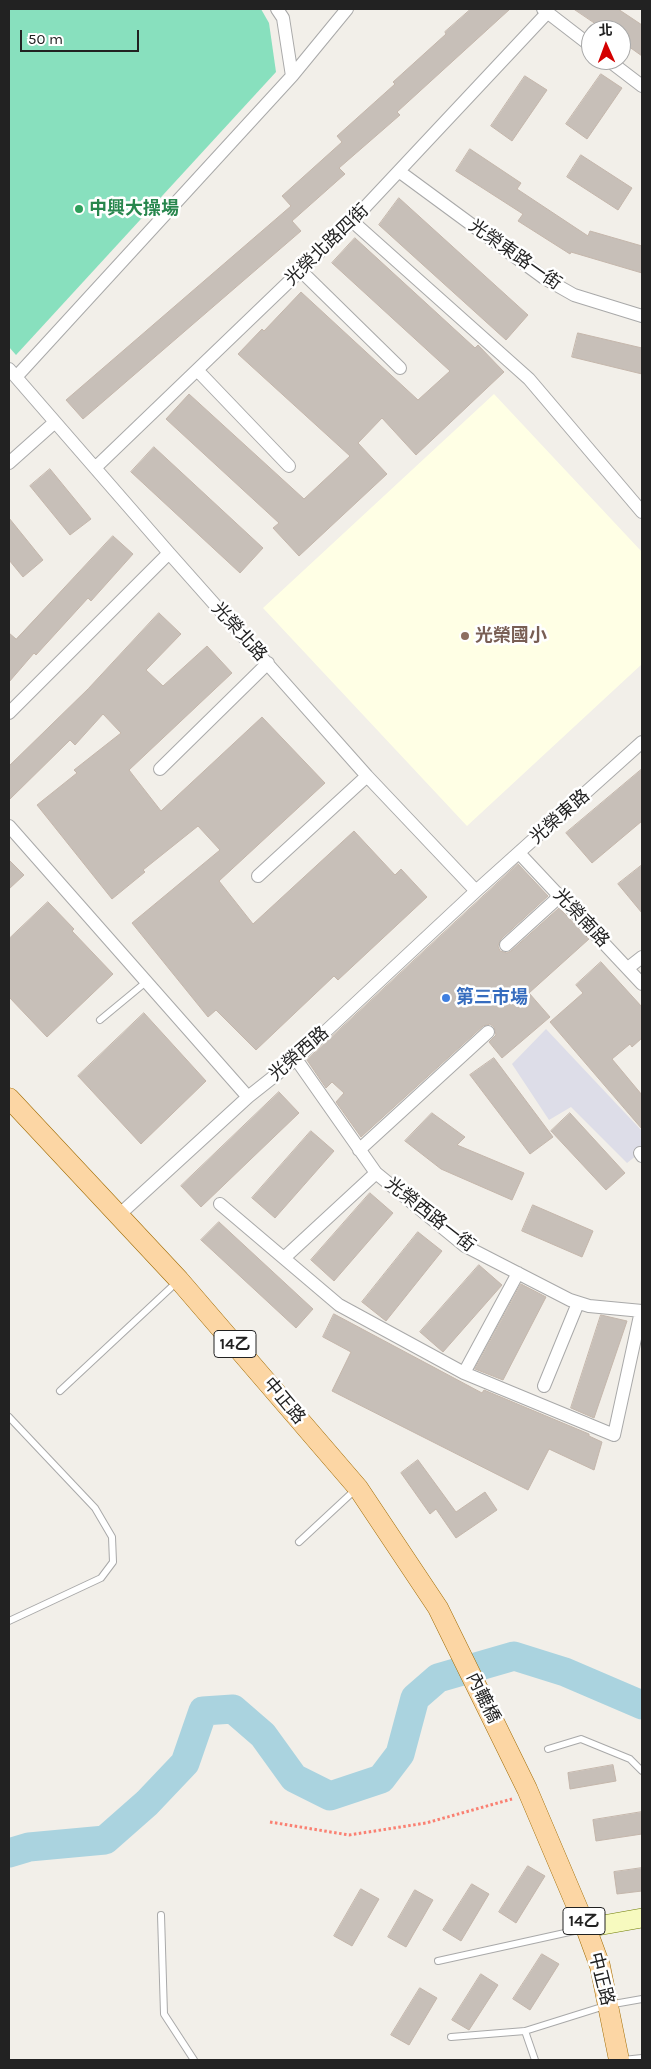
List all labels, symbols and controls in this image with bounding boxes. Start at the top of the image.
scale bar [22,20,141,52]
north arrow [581,20,631,70]
text: 北 [598,22,613,39]
text: 50 m [28,30,63,48]
place label: 中興大操場 [89,198,179,220]
street label: 光榮北路四街 [281,200,373,290]
marker: 中興大操場 [73,203,85,215]
street label: 光榮東路一街 [465,215,565,295]
street label: 光榮北路 [207,598,271,666]
place label: 光榮國小 [475,625,547,647]
marker: 光榮國小 [459,630,471,642]
street label: 光榮東路 [526,785,594,849]
street label: 光榮南路 [549,884,613,952]
place label: 第三市場 [456,987,528,1009]
marker: 第三市場 [440,992,452,1004]
street label: 光榮西路 [265,1022,333,1086]
street label: 光榮西路一街 [381,1173,479,1257]
road number: 14乙 [214,1330,256,1358]
street label: 中正路 [258,1373,310,1429]
street label: 內轆橋 [461,1669,505,1727]
road number: 14乙 [563,1908,605,1934]
street label: 中正路 [584,1950,618,2008]

